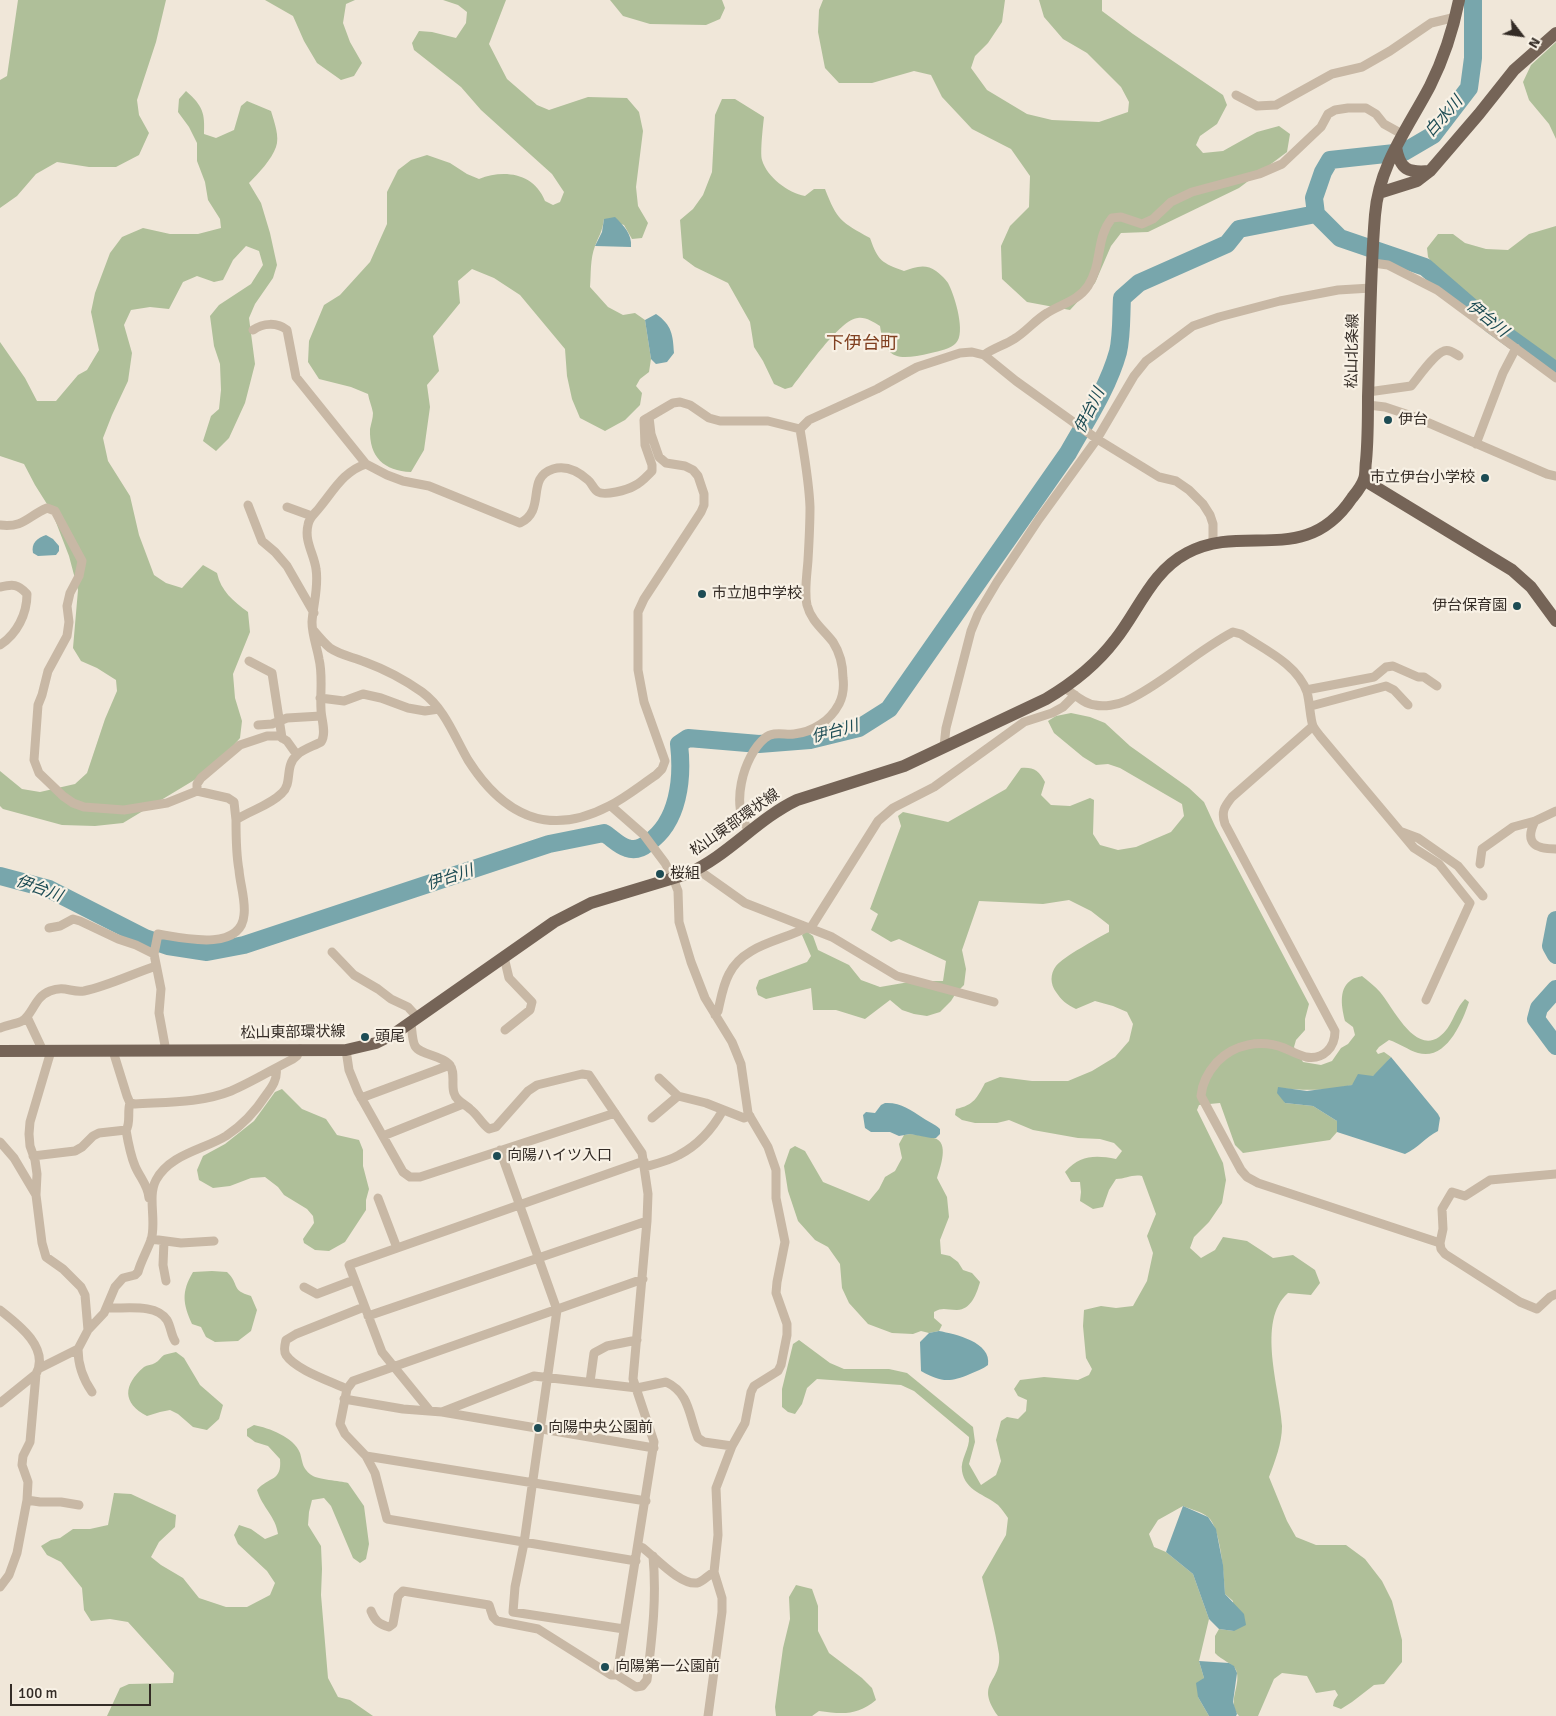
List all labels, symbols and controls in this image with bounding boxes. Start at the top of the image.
north arrow [1496,10,1546,60]
text: N [1525,34,1544,51]
water label: 白水川 [1421,93,1467,141]
water label: 伊台川 [1462,296,1512,342]
street label: 松山北条線 [1343,313,1363,389]
district label: 下伊台町 [826,333,898,355]
water label: 伊台川 [1071,385,1109,437]
place label: 伊台 [1398,411,1428,429]
marker: 伊台 [1382,414,1394,426]
place label: 市立伊台小学校 [1370,469,1475,487]
marker: 市立伊台小学校 [1479,472,1491,484]
place label: 市立旭中学校 [712,585,802,603]
marker: 市立旭中学校 [696,588,708,600]
place label: 伊台保育園 [1432,597,1507,615]
marker: 伊台保育園 [1511,600,1523,612]
water label: 伊台川 [809,717,861,747]
street label: 松山東部環状線 [687,786,783,860]
water label: 伊台川 [424,861,476,895]
place label: 桜組 [670,865,700,883]
marker: 桜組 [654,868,666,880]
water label: 伊台川 [13,872,65,906]
street label: 松山東部環状線 [240,1023,346,1043]
place label: 頭尾 [375,1028,405,1046]
marker: 頭尾 [359,1031,371,1043]
place label: 向陽ハイツ入口 [507,1147,612,1165]
marker: 向陽ハイツ入口 [491,1150,503,1162]
place label: 向陽中央公園前 [548,1419,653,1437]
marker: 向陽中央公園前 [532,1422,544,1434]
place label: 向陽第一公園前 [615,1658,720,1676]
marker: 向陽第一公園前 [599,1661,611,1673]
scale bar [12,1674,154,1706]
text: 100 m [18,1684,58,1702]

